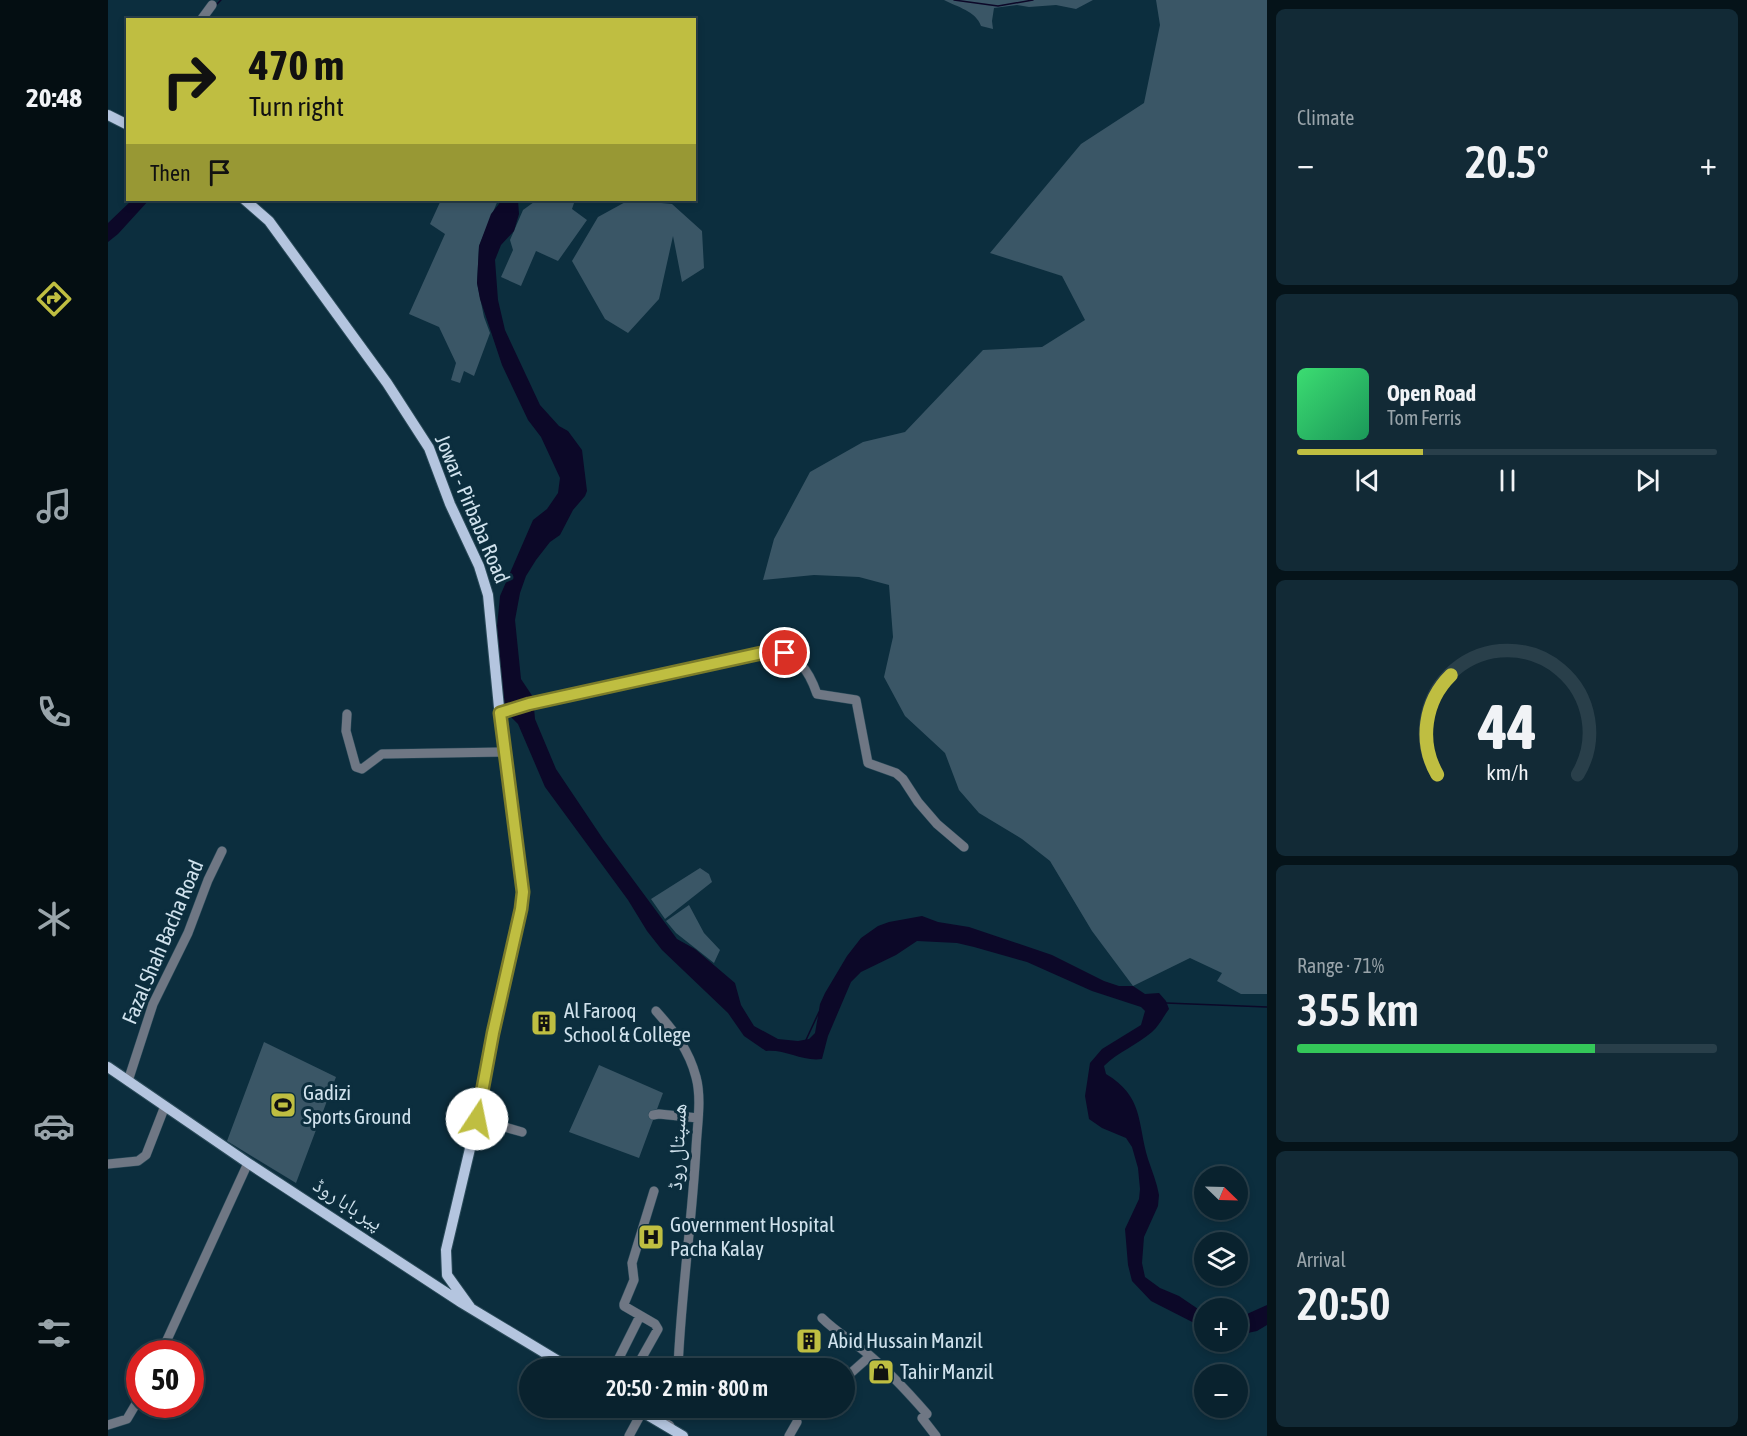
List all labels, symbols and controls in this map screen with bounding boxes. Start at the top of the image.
text: 470 m [249,41,344,89]
icon: right [150,42,228,120]
text: 20:48 [26,82,82,113]
text: Turn right [249,91,344,122]
text: Climate [1297,106,1354,129]
text: 20.5° [1465,136,1549,188]
text: − [1297,144,1314,182]
text: + [1700,144,1717,182]
icon: arrive [203,156,236,189]
text: Then [150,160,191,186]
icon: directions [33,278,75,320]
text: Open Road [1387,380,1476,406]
text: Tom Ferris [1387,406,1461,429]
street label: Jowar - Pirbaba Road [431,431,515,586]
icon: previous [1351,464,1384,497]
icon: pause [1491,464,1524,497]
icon: next [1631,464,1664,497]
icon: music [33,485,75,527]
pin [759,627,810,678]
icon: arrive [768,636,801,669]
icon: phone [33,691,75,733]
text: 44 [1477,691,1536,762]
text: km/h [1486,760,1528,785]
street label: Fazal Shah Bacha Road [117,856,207,1027]
icon: climate [33,898,75,940]
text: Range · 71% [1297,954,1384,977]
text: 355 km [1297,984,1419,1036]
place label: Al Farooq School & College [564,998,691,1046]
building icon: Al Farooq School & College [529,1008,559,1038]
place label: Gadizi Sports Ground [303,1080,411,1128]
position arrow [445,1087,509,1151]
sports icon: Gadizi Sports Ground [268,1090,298,1120]
street label: ھسپتال روڈ [662,1103,691,1191]
icon: car [33,1105,75,1147]
north arrow [1194,1166,1248,1220]
map controls [1194,1166,1248,1418]
street label: پیر بابا روڈ [309,1172,388,1235]
place label: Government Hospital Pacha Kalay [670,1212,835,1260]
hospital icon: Government Hospital Pacha Kalay [636,1222,666,1252]
button: layers [1194,1232,1248,1286]
text: Arrival [1297,1248,1346,1271]
text: 20:50 [1297,1278,1391,1330]
button: + [1194,1298,1248,1352]
icon: filters [33,1312,75,1354]
building icon: Abid Hussain Manzil [794,1326,824,1356]
place label: Abid Hussain Manzil [828,1328,983,1352]
speed limit sign: 50 [126,1340,204,1418]
shop icon: Tahir Manzil [866,1357,896,1387]
place label: Tahir Manzil [900,1359,994,1383]
button: − [1194,1364,1248,1418]
text: 20:50 · 2 min · 800 m [606,1375,768,1401]

